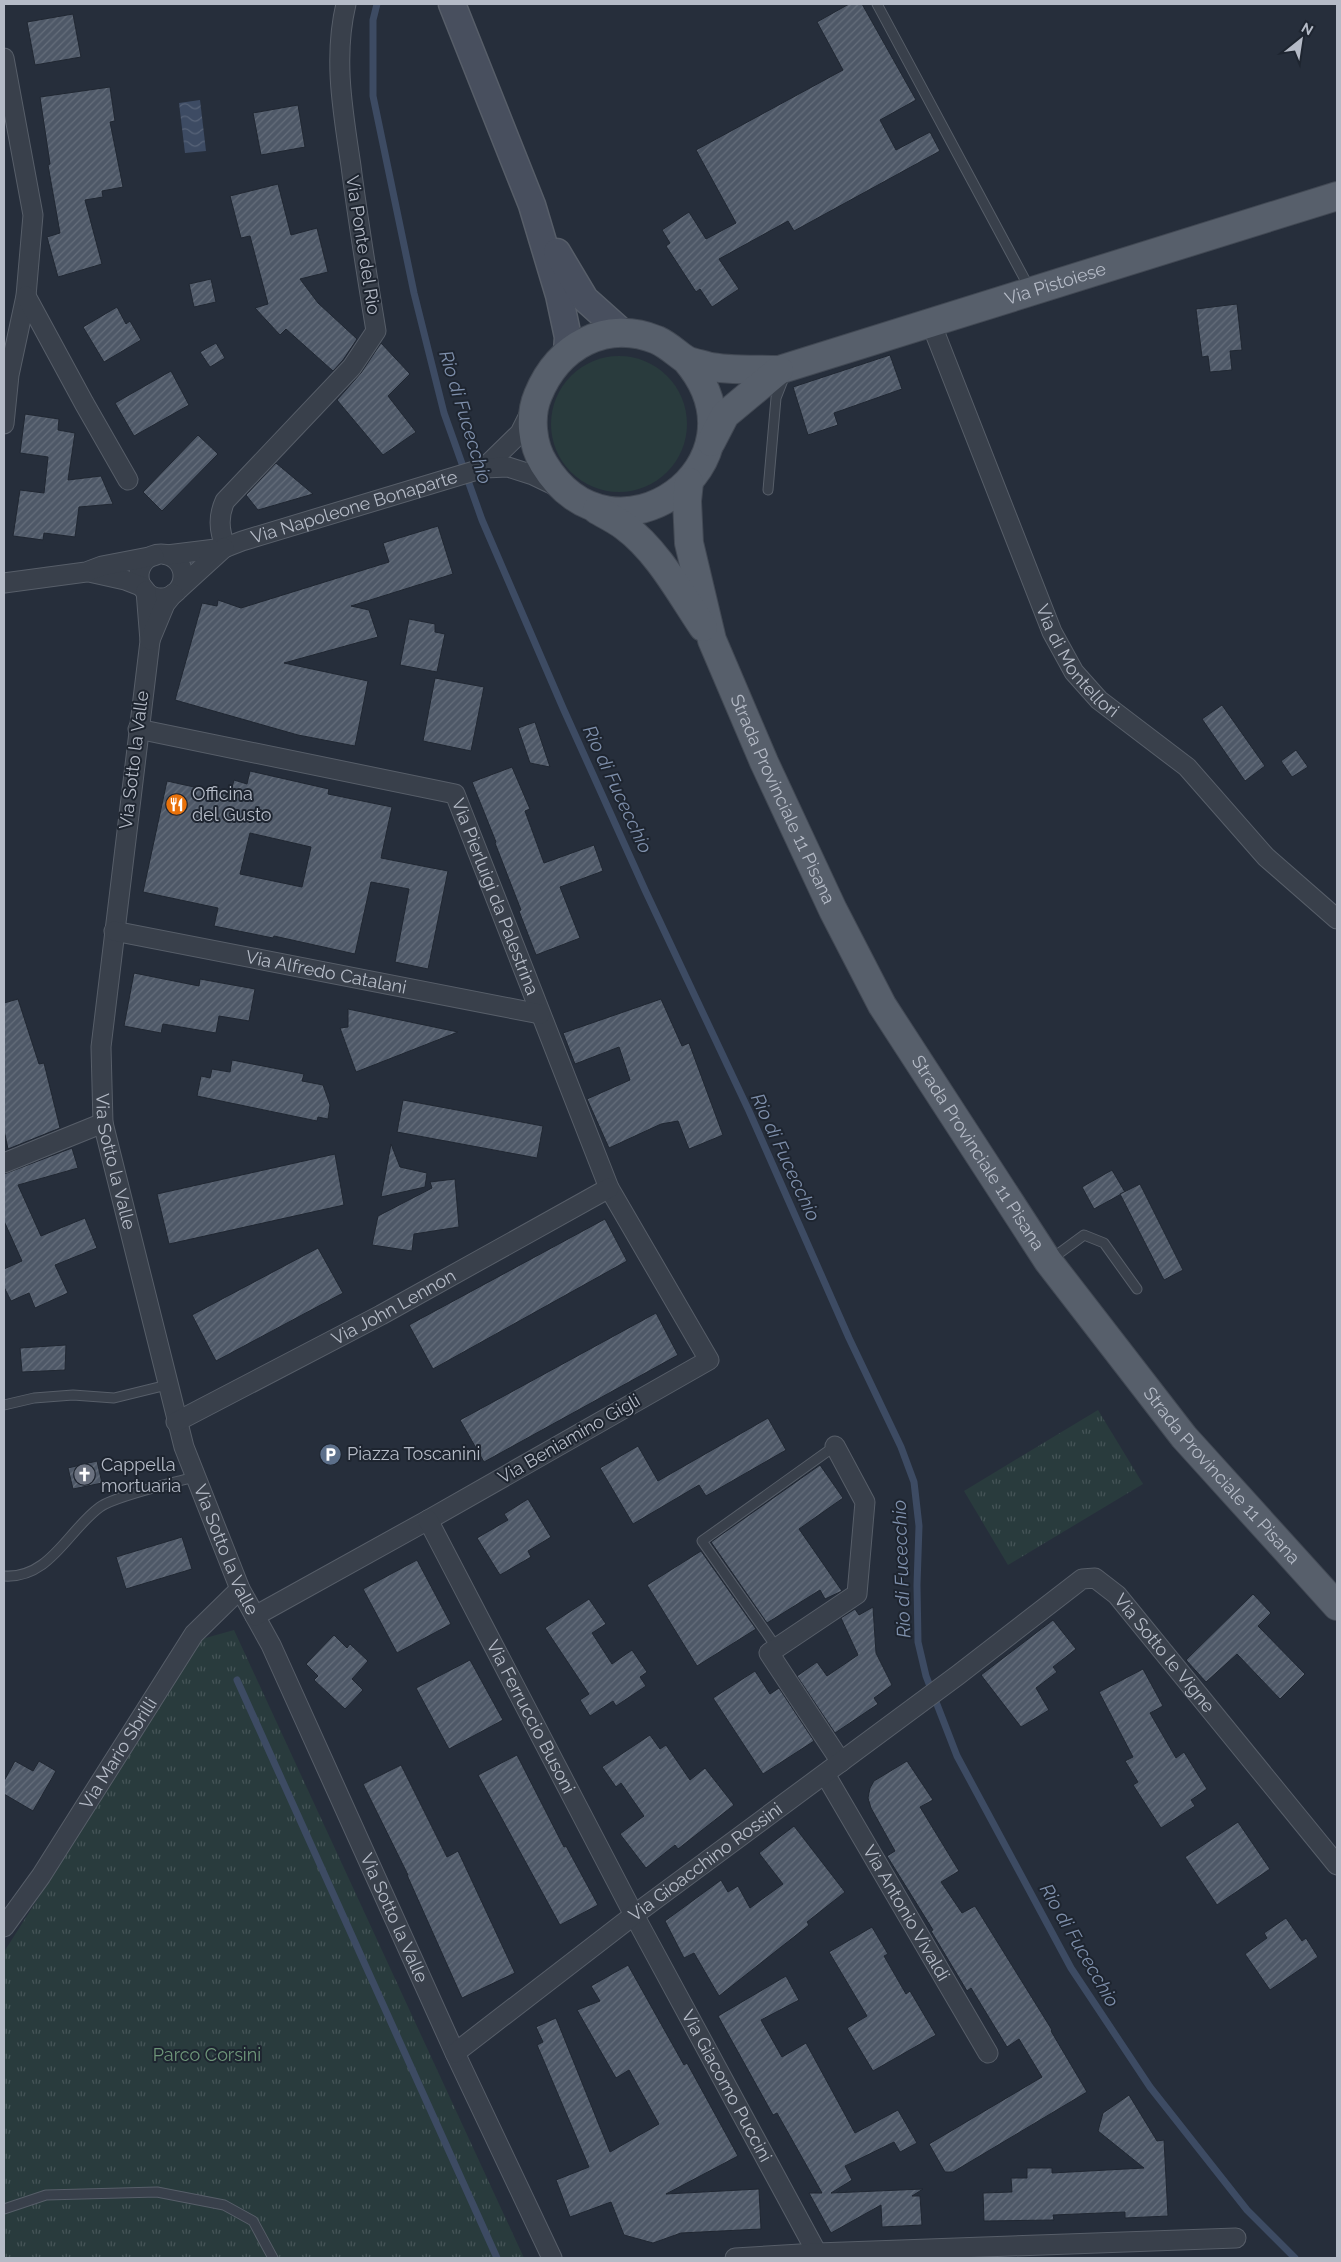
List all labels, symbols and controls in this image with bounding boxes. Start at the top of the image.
north arrow [1276,15,1326,65]
text: N [1299,19,1316,38]
street label: Via Ponte del Rio [342,174,385,316]
street label: Via Pistoiese [1002,258,1109,309]
water label: Rio di Fucecchio [435,348,497,486]
street label: Via Napoleone Bonaparte [248,465,460,548]
street label: Via di Montellori [1032,601,1123,721]
street label: Via Sotto la Valle [115,689,152,830]
street label: Strada Provinciale 11 Pisana [726,691,840,907]
water label: Rio di Fucecchio [579,722,657,856]
place label: Officina del Gusto [192,783,272,825]
restaurant icon: Officina del Gusto [164,792,188,816]
street label: Via Pierluigi da Palestrina [448,795,544,998]
street label: Via Alfredo Catalani [244,946,408,998]
street label: Strada Provinciale 11 Pisana [908,1051,1049,1254]
water label: Rio di Fucecchio [747,1090,825,1224]
street label: Via Sotto la Valle [92,1093,140,1232]
street label: Via John Lennon [328,1265,459,1349]
street label: Strada Provinciale 11 Pisana [1139,1383,1305,1568]
street label: Via Beniamino Gigli [494,1389,643,1488]
parking icon: Piazza Toscanini [319,1442,343,1466]
place label: Piazza Toscanini [347,1443,480,1464]
place label: Cappella mortuaria [101,1454,181,1496]
church icon: Cappella mortuaria [73,1463,97,1487]
street label: Via Sotto la Valle [190,1481,263,1619]
water label: Rio di Fucecchio [888,1499,914,1639]
street label: Via Sotto le Vigne [1110,1589,1220,1717]
street label: Via Ferruccio Busoni [482,1636,580,1797]
street label: Via Mario Sbrilli [75,1694,161,1813]
street label: Via Gioacchino Rossini [624,1798,786,1925]
street label: Via Antonio Vivaldi [859,1841,954,1984]
street label: Via Sotto la Valle [356,1850,433,1986]
water label: Rio di Fucecchio [1036,1880,1124,2010]
street label: Via Giacomo Puccini [677,2006,777,2165]
park label: Parco Corsini [153,2044,261,2065]

